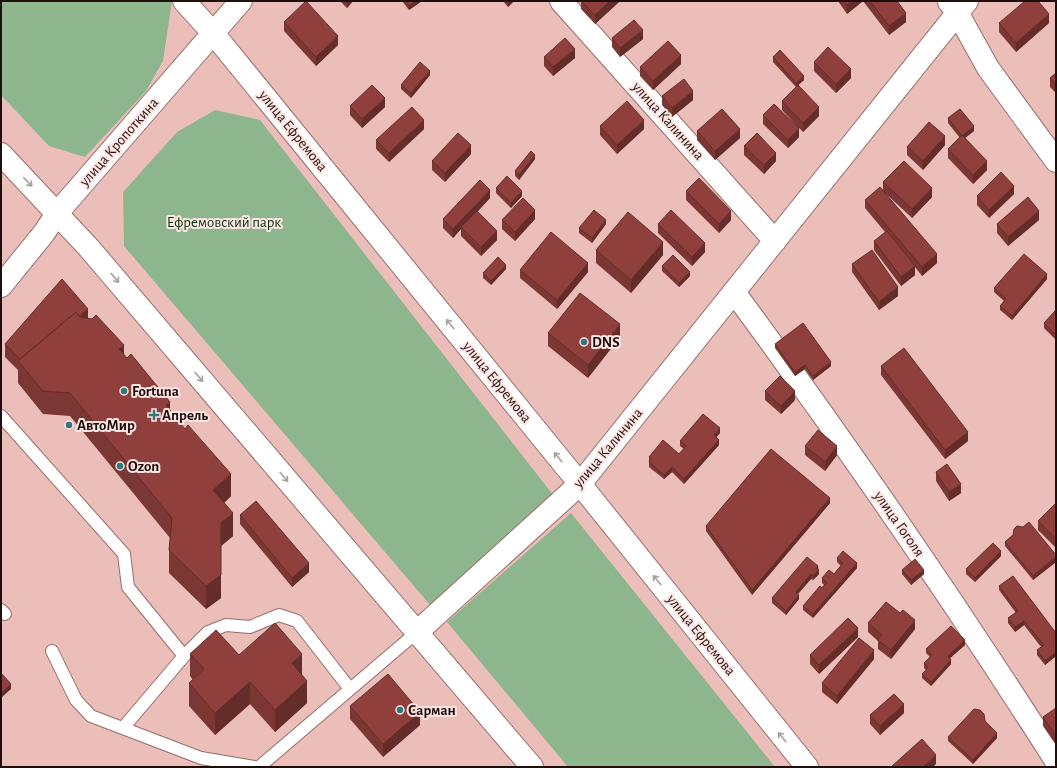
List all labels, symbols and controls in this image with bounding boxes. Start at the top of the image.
street label: улица Калинина [629,79,707,163]
street label: улица Ефремова [255,87,330,174]
street label: улица Кропоткина [76,95,161,190]
one-way arrow [23,177,33,187]
park label: Ефремовский парк [167,215,281,230]
one-way arrow [111,273,120,284]
one-way arrow [445,318,454,329]
place label: DNS [592,335,620,350]
marker: DNS [579,337,589,347]
street label: улица Ефремова [459,338,534,425]
one-way arrow [195,372,204,383]
place label: Fortuna [132,384,179,399]
marker: Fortuna [119,386,129,396]
street label: улица Калинина [570,405,646,491]
place label: Апрель [162,408,208,423]
marker: Апрель [149,410,159,420]
place label: АвтоМир [77,418,135,433]
marker: АвтоМир [64,420,74,430]
one-way arrow [554,452,563,463]
place label: Ozon [128,459,159,474]
marker: Ozon [115,461,125,471]
one-way arrow [279,471,288,482]
street label: улица Гоголя [870,488,927,559]
one-way arrow [653,575,662,586]
street label: улица Ефремова [663,591,738,678]
place label: Сарман [408,703,456,718]
marker: Сарман [395,705,405,715]
one-way arrow [778,731,787,742]

